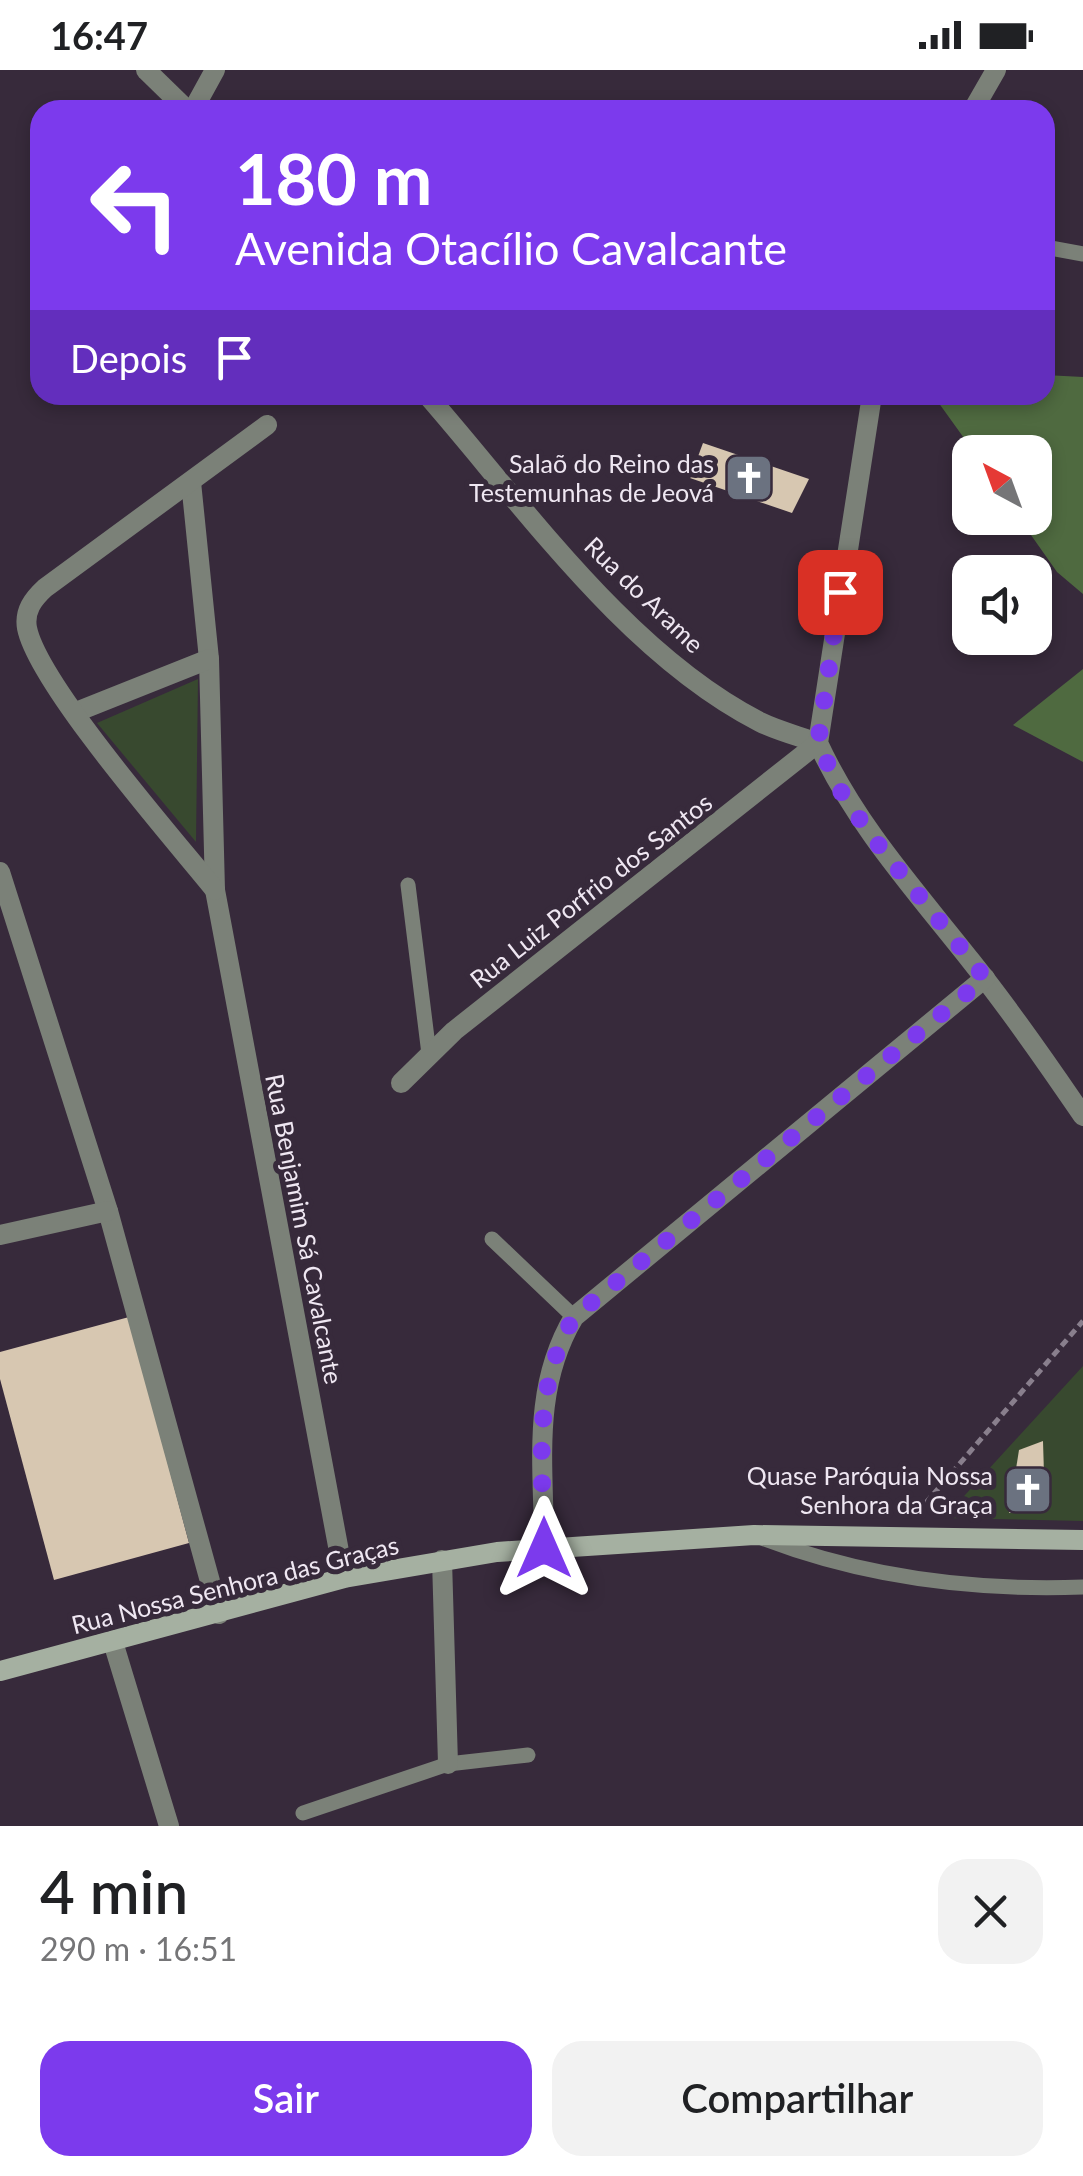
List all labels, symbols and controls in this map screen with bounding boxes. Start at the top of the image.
text: 16:47 [50,12,148,58]
text: 180 m [235,136,432,220]
icon: left [70,140,200,270]
text: Avenida Otacílio Cavalcante [235,221,787,275]
icon: arrive [207,330,262,385]
text: Depois [70,335,187,381]
north arrow [952,435,1052,535]
map controls [952,435,1052,655]
place label: Salaõ do Reino das Testemunhas de Jeová [469,448,714,507]
church icon: Salaõ do Reino das Testemunhas de Jeová [723,452,775,504]
street label: Rua do Arame [579,530,710,658]
pin [798,550,883,635]
button: sound [952,555,1052,655]
icon: arrive [813,565,868,620]
street label: Rua Luiz Porfrio dos Santos [463,786,717,994]
street label: Rua Benjamim Sá Cavalcante [260,1071,350,1386]
place label: Quase Paróquia Nossa Senhora da Graça [747,1460,993,1519]
church icon: Quase Paróquia Nossa Senhora da Graça [1002,1464,1054,1516]
position arrow [492,1496,596,1600]
street label: Rua Nossa Senhora das Graças [68,1529,401,1639]
text: 4 min [40,1855,188,1927]
button: close [938,1859,1043,1964]
text: 290 m · 16:51 [40,1929,237,1968]
button: Sair [40,2041,532,2156]
button: Compartilhar [552,2041,1043,2156]

